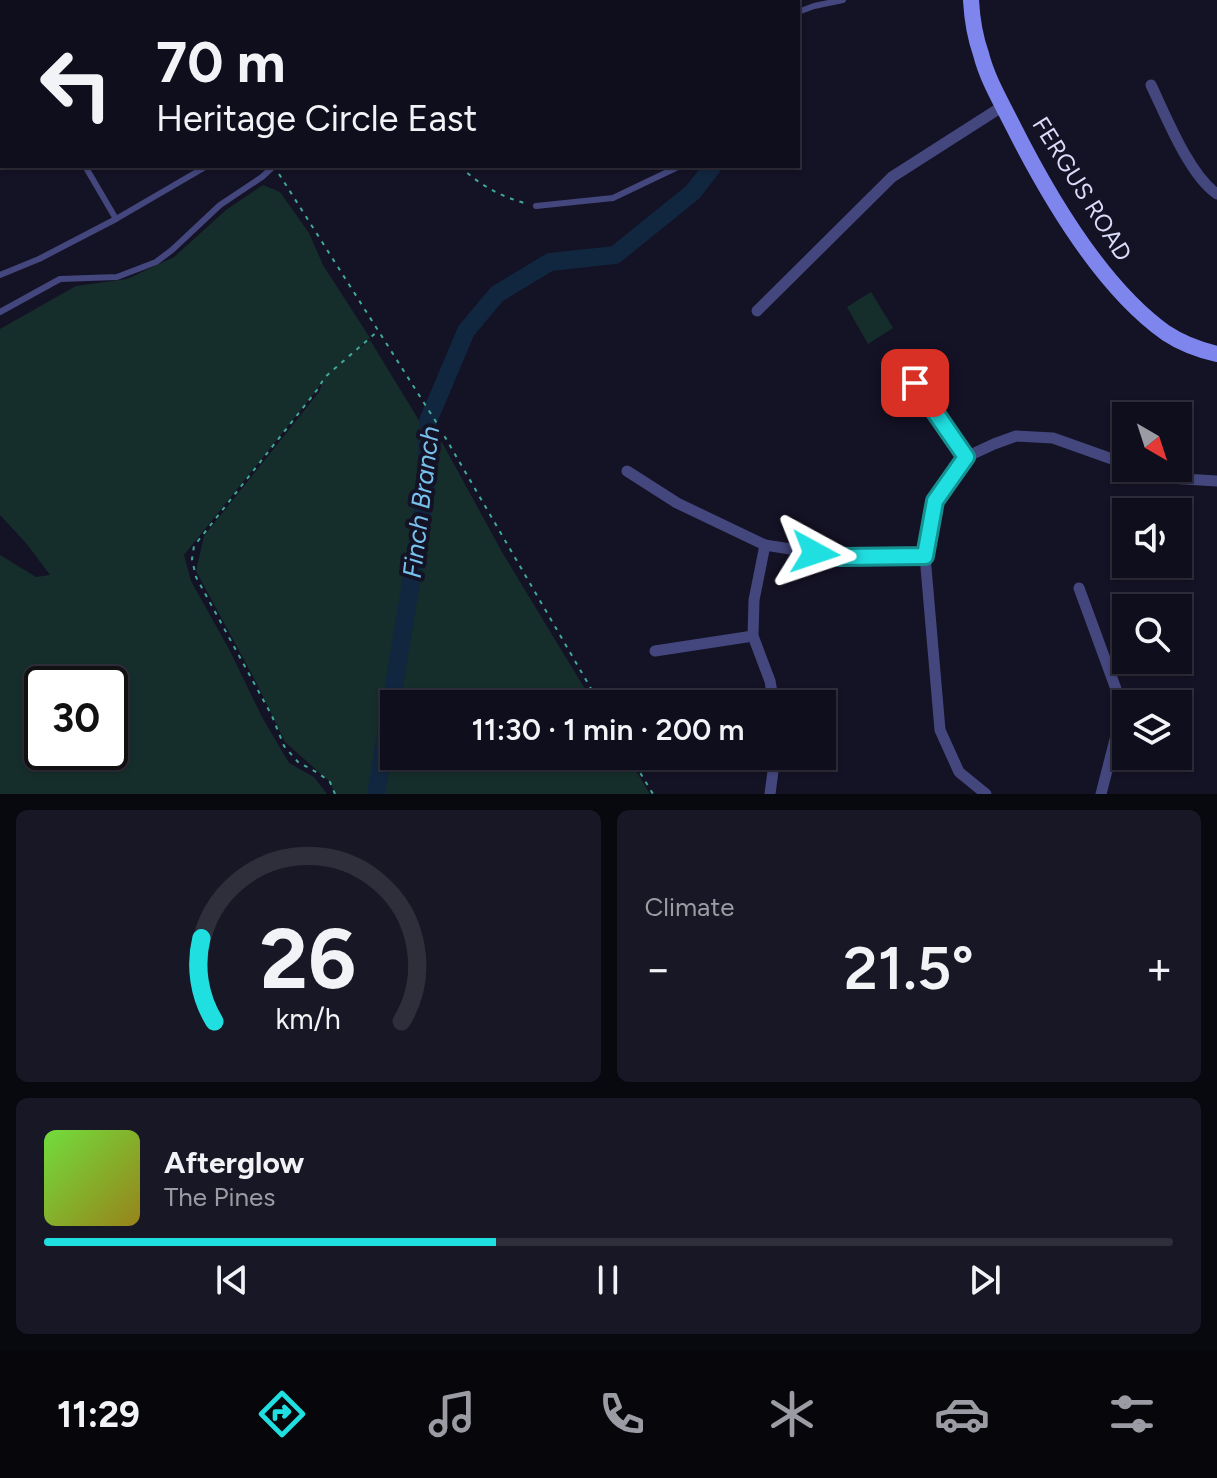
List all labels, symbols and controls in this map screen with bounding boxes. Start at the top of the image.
text: 70 m [156,29,286,96]
icon: left [24,32,128,136]
text: Heritage Circle East [156,97,477,140]
street label: FERGUS ROAD [1027,111,1138,266]
pin [881,349,949,417]
icon: arrive [893,361,937,405]
north arrow [1112,402,1192,482]
map controls [1112,402,1192,770]
water label: Finch Branch [396,424,446,580]
button: sound [1112,498,1192,578]
position arrow [773,511,857,595]
button: search [1112,594,1192,674]
speed limit sign: 30 [24,666,128,770]
button: layers [1112,690,1192,770]
text: 11:30 · 1 min · 200 m [472,711,745,748]
text: Climate [645,891,734,923]
text: 26 [260,909,356,1009]
text: 21.5° [844,932,974,1004]
text: − [645,942,672,995]
text: + [1146,942,1173,995]
text: km/h [276,1002,341,1036]
text: Afterglow [164,1144,304,1181]
text: The Pines [164,1181,275,1213]
icon: previous [210,1258,254,1302]
icon: pause [586,1258,630,1302]
icon: next [963,1258,1007,1302]
icon: directions [254,1386,310,1442]
icon: music [424,1386,480,1442]
icon: phone [594,1386,650,1442]
icon: climate [764,1386,820,1442]
icon: car [934,1386,990,1442]
icon: filters [1104,1386,1160,1442]
text: 11:29 [57,1393,140,1436]

